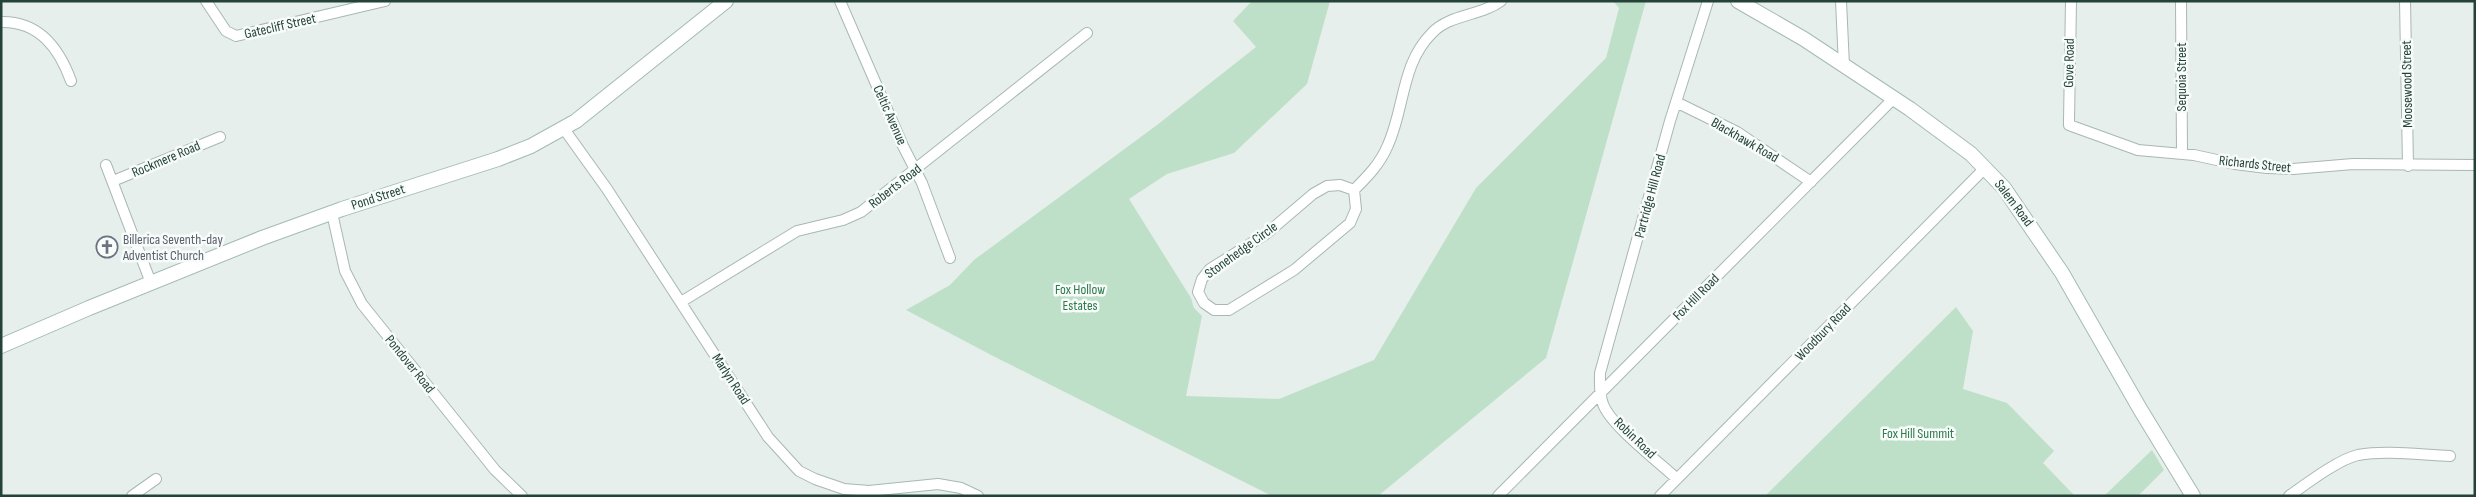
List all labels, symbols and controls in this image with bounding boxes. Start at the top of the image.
street label: Gatecliff Street [243,10,317,42]
street label: Gove Road [2060,38,2078,88]
street label: Moosewood Street [2398,40,2416,128]
street label: Sequoia Street [2173,43,2190,111]
street label: Celtic Avenue [869,82,911,148]
street label: Blackhawk Road [1708,114,1782,166]
street label: Rockmere Road [129,137,203,181]
street label: Partridge Hill Road [1631,152,1669,240]
street label: Richards Street [2218,152,2292,176]
street label: Roberts Road [865,160,925,212]
street label: Salem Road [1991,176,2037,230]
street label: Pond Street [349,180,407,214]
street label: Stonehedge Circle [1201,218,1281,282]
place label: Billerica Seventh-day Adventist Church [122,231,223,264]
church icon: Billerica Seventh-day Adventist Church [95,235,119,259]
street label: Fox Hill Road [1669,270,1723,324]
park label: Fox Hollow Estates [1055,281,1105,314]
street label: Woodbury Road [1791,300,1855,364]
street label: Pondover Road [381,332,439,397]
street label: Marlyn Road [708,350,754,408]
street label: Robin Road [1610,414,1660,462]
park label: Fox Hill Summit [1882,425,1954,442]

